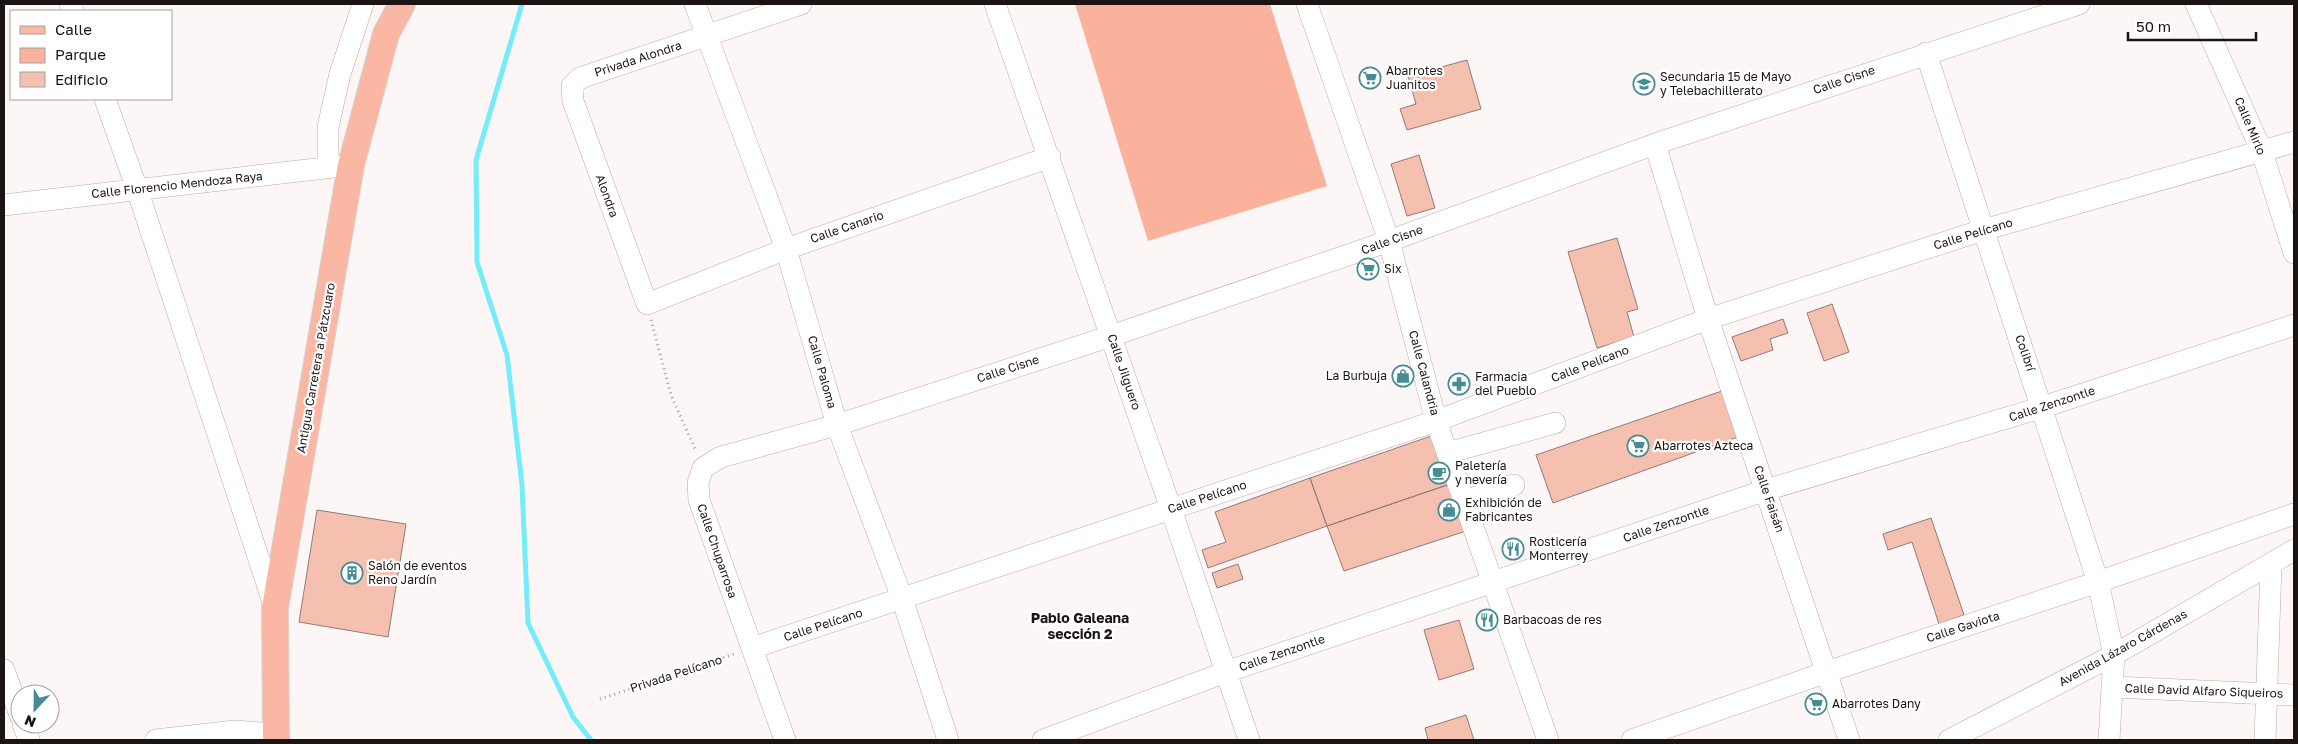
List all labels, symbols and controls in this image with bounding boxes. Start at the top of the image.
legend [10,10,172,100]
scale bar [2128,10,2256,42]
text: 50 m [2136,17,2171,35]
text: Calle [55,20,92,38]
street label: Privada Alondra [592,37,683,80]
text: Parque [55,45,106,63]
street label: Calle Cisne [1811,62,1877,97]
place label: Abarrotes Juanitos [1386,63,1443,92]
supermarket icon: Abarrotes Juanitos [1358,66,1382,90]
place label: Secundaria 15 de Mayo y Telebachillerato [1660,69,1791,98]
text: Edificio [55,70,108,88]
school or university icon: Secundaria 15 de Mayo y Telebachillerato [1632,72,1656,96]
street label: Calle Mirlo [2232,95,2269,157]
street label: Calle Florencio Mendoza Raya [91,168,263,201]
street label: Alondra [593,172,622,219]
street label: Calle Canario [808,207,886,246]
street label: Calle Pelícano [1931,214,2014,253]
street label: Calle Cisne [1359,221,1425,258]
supermarket icon: Six [1356,257,1380,281]
place label: Six [1384,261,1402,276]
street label: Antigua Carretera a Pátzcuaro [293,282,338,454]
street label: Calle Calandria [1406,329,1443,417]
street label: Calle Jilguero [1104,332,1144,412]
street label: Colibrí [2012,333,2039,374]
street label: Calle Paloma [805,334,840,410]
street label: Calle Pelícano [1549,342,1631,385]
street label: Calle Cisne [975,351,1041,386]
shop icon: La Burbuja [1391,364,1415,388]
place label: La Burbuja [1326,368,1387,383]
place label: Farmacia del Pueblo [1475,369,1537,398]
pharmacy icon: Farmacia del Pueblo [1447,372,1471,396]
street label: Calle Zenzontle [2007,383,2097,425]
supermarket icon: Abarrotes Azteca [1626,434,1650,458]
place label: Abarrotes Azteca [1654,438,1753,453]
place label: Paletería y nevería [1455,458,1507,487]
cafe icon: Paletería y nevería [1427,461,1451,485]
street label: Calle Faisán [1751,463,1788,534]
street label: Calle Pelícano [1165,477,1248,516]
place label: Exhibición de Fabricantes [1465,495,1542,524]
shop icon: Exhibición de Fabricantes [1437,498,1461,522]
street label: Calle Chuparrosa [694,502,741,600]
street label: Calle Zenzontle [1621,502,1711,545]
place label: Rosticería Monterrey [1529,534,1589,563]
restaurant icon: Rosticería Monterrey [1501,537,1525,561]
place label: Salón de eventos Reno Jardín [368,558,467,587]
building icon: Salón de eventos Reno Jardín [340,561,364,585]
street label: Calle Pelícano [781,605,864,644]
street label: Avenida Lázaro Cárdenas [2056,606,2189,689]
restaurant icon: Barbacoas de res [1475,608,1499,632]
street label: Calle Gaviota [1924,608,2001,645]
district label: Pablo Galeana sección 2 [1031,609,1129,642]
place label: Barbacoas de res [1503,612,1602,627]
street label: Calle Zenzontle [1237,631,1327,674]
street label: Privada Pelícano [628,652,724,695]
street label: Calle David Alfaro Siqueiros [2124,680,2284,701]
north arrow [10,684,60,734]
supermarket icon: Abarrotes Dany [1804,692,1828,716]
place label: Abarrotes Dany [1832,696,1921,711]
text: N [22,712,38,731]

